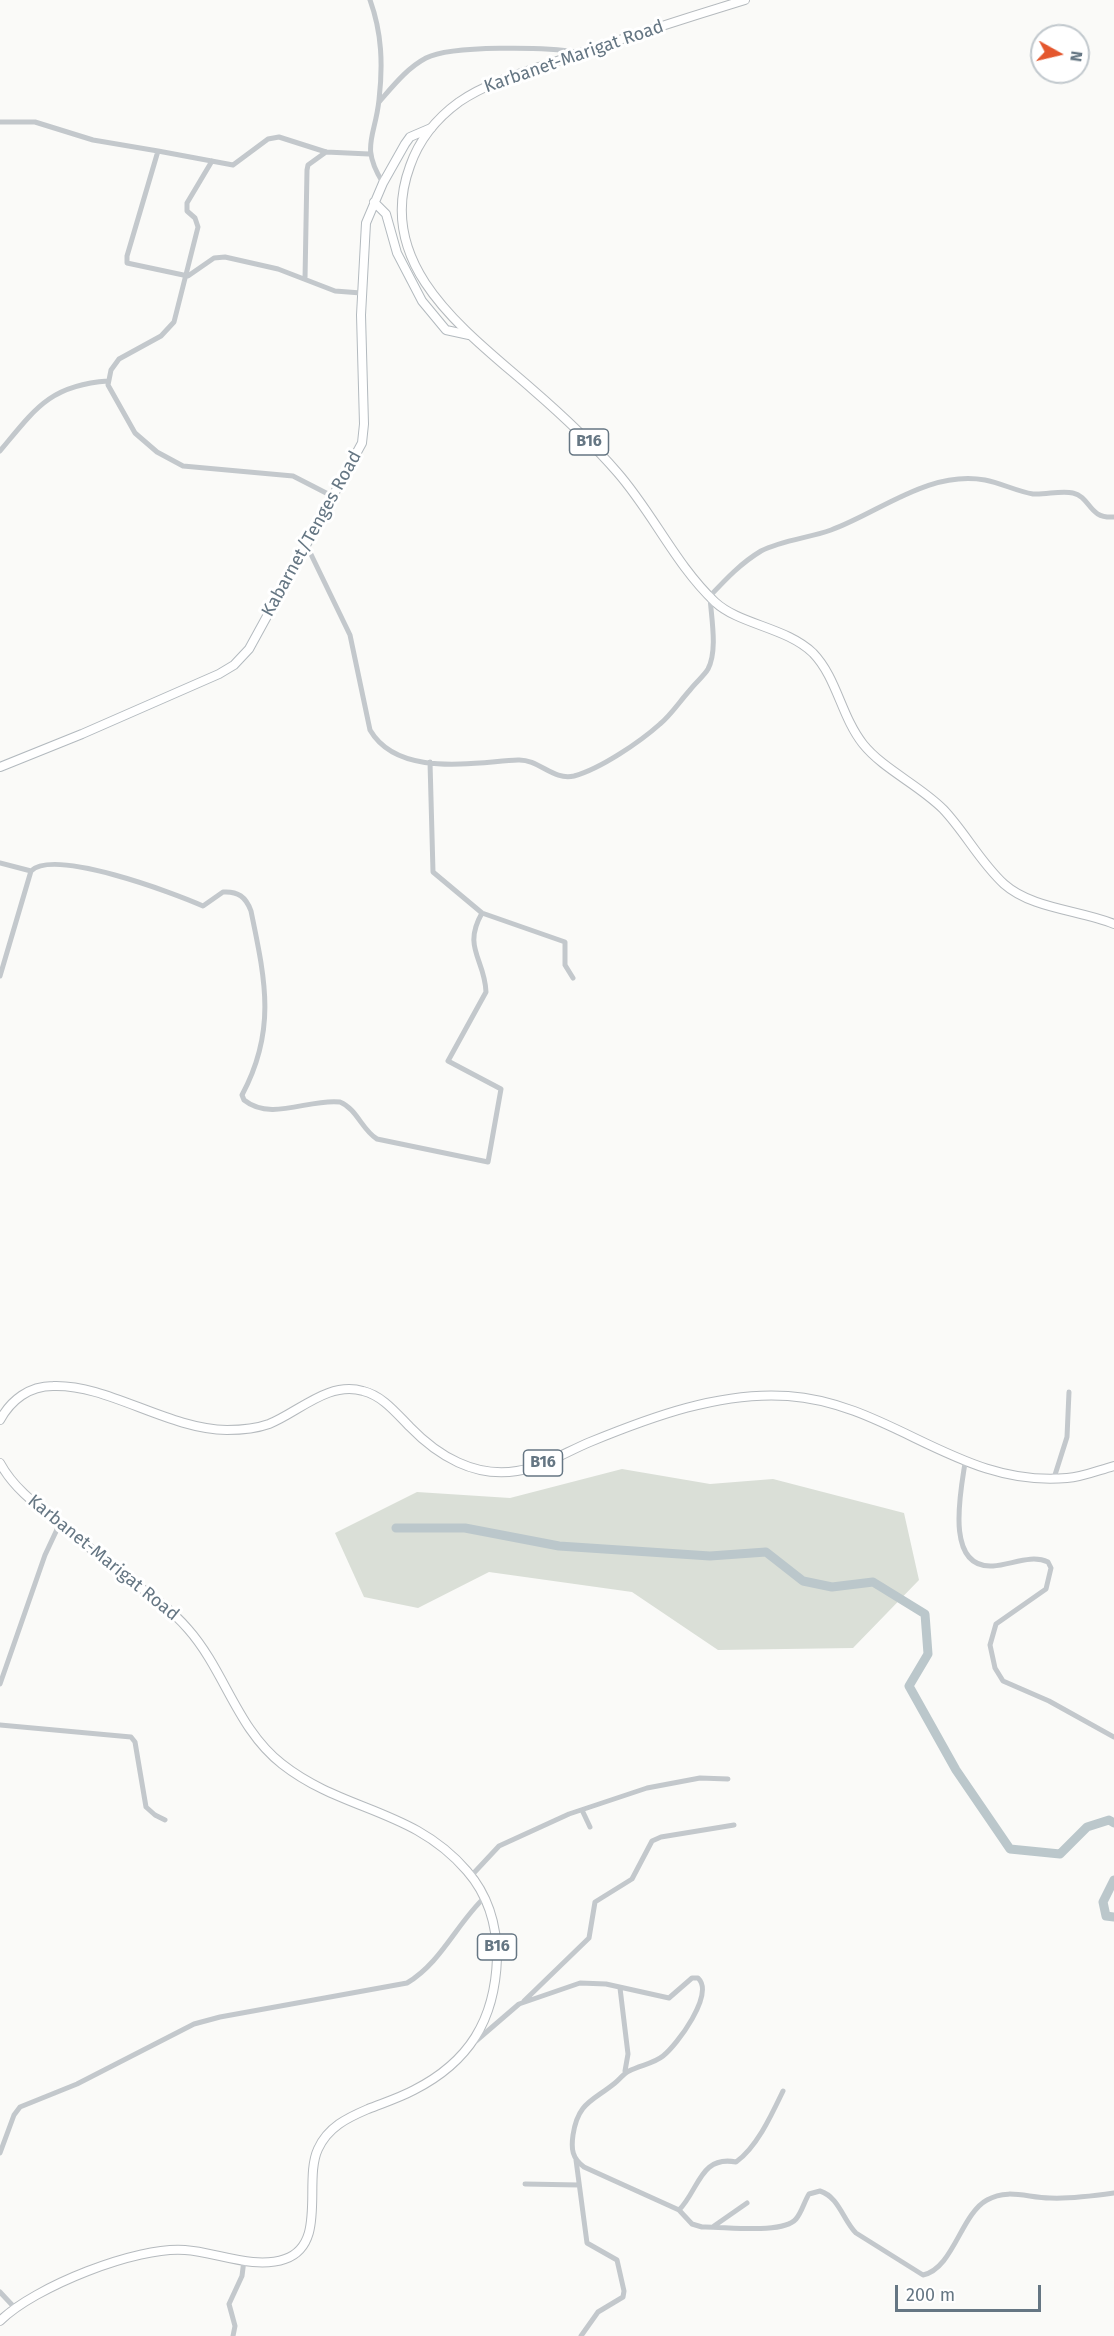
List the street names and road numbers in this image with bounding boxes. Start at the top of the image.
street label: Karbanet-Marigat Road [481,16,667,98]
road number: B16 [570,429,608,455]
street label: Kabarnet/Tenges Road [257,447,367,621]
road number: B16 [524,1450,562,1476]
street label: Karbanet-Marigat Road [23,1490,183,1626]
road number: B16 [478,1934,516,1960]

